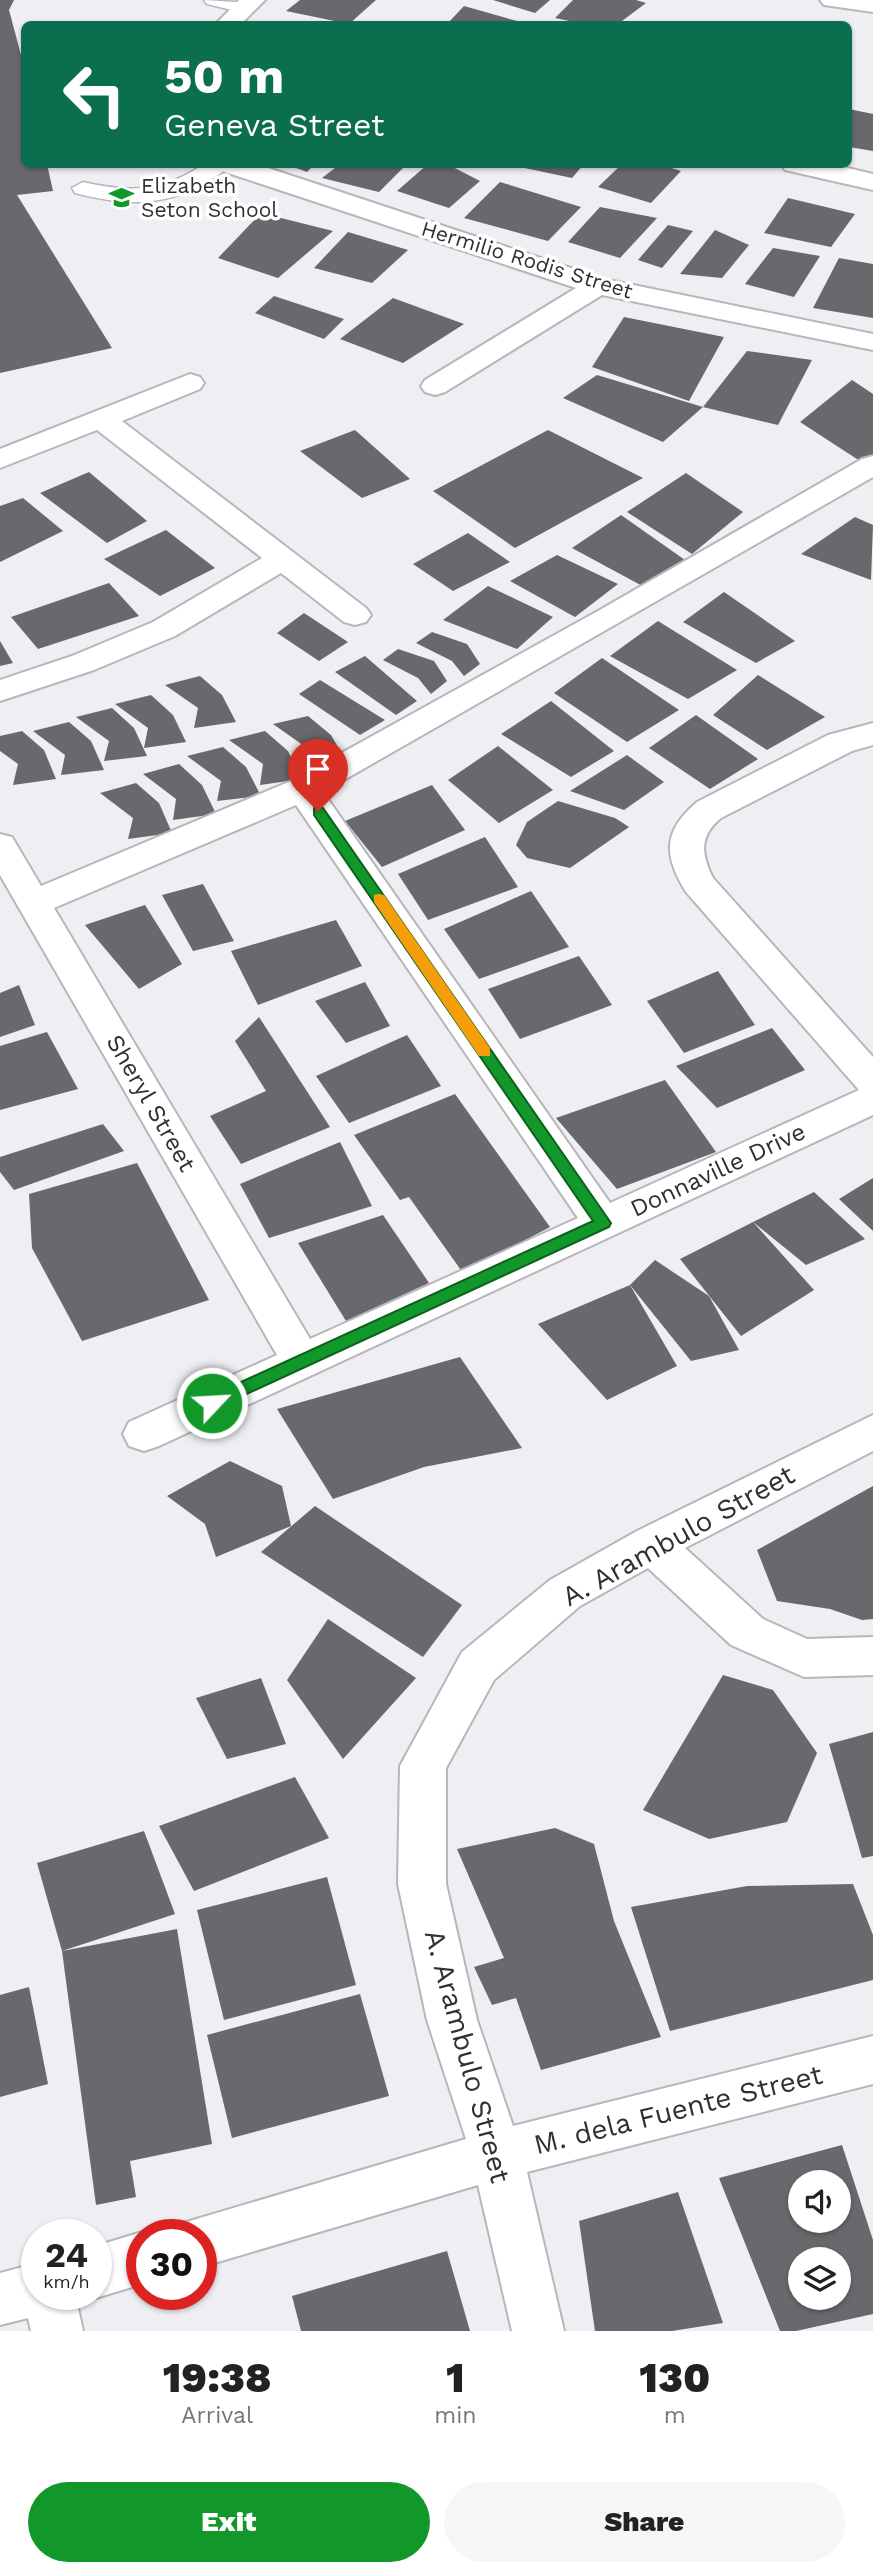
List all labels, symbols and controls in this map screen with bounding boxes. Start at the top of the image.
text: 50 m [164,47,284,105]
icon: left [49,49,140,140]
text: Geneva Street [164,106,384,144]
place label: Elizabeth Seton School [141,173,278,222]
school or university icon: Elizabeth Seton School [107,184,135,212]
street label: Hermilio Rodis Street [418,215,636,304]
pin [288,739,348,811]
icon: arrive [299,750,337,788]
street label: Sheryl Street [101,1030,201,1176]
street label: Donnaville Drive [626,1117,810,1223]
position arrow [175,1366,249,1440]
street label: A. Arambulo Street [556,1458,800,1613]
street label: A. Arambulo Street [418,1926,517,2187]
street label: M. dela Fuente Street [530,2058,826,2161]
map controls [788,2170,851,2310]
button: sound [788,2170,851,2233]
speed limit sign: 30 [126,2219,217,2310]
text: 24 [45,2234,88,2276]
button: layers [788,2247,851,2310]
text: km/h [43,2271,90,2292]
text: 19:38 [163,2353,272,2402]
text: 1 [446,2353,465,2402]
text: 130 [639,2353,710,2402]
text: Arrival [181,2402,253,2429]
text: min [434,2402,477,2429]
text: m [664,2402,686,2429]
button: Exit [28,2482,430,2562]
button: Share [444,2482,845,2562]

